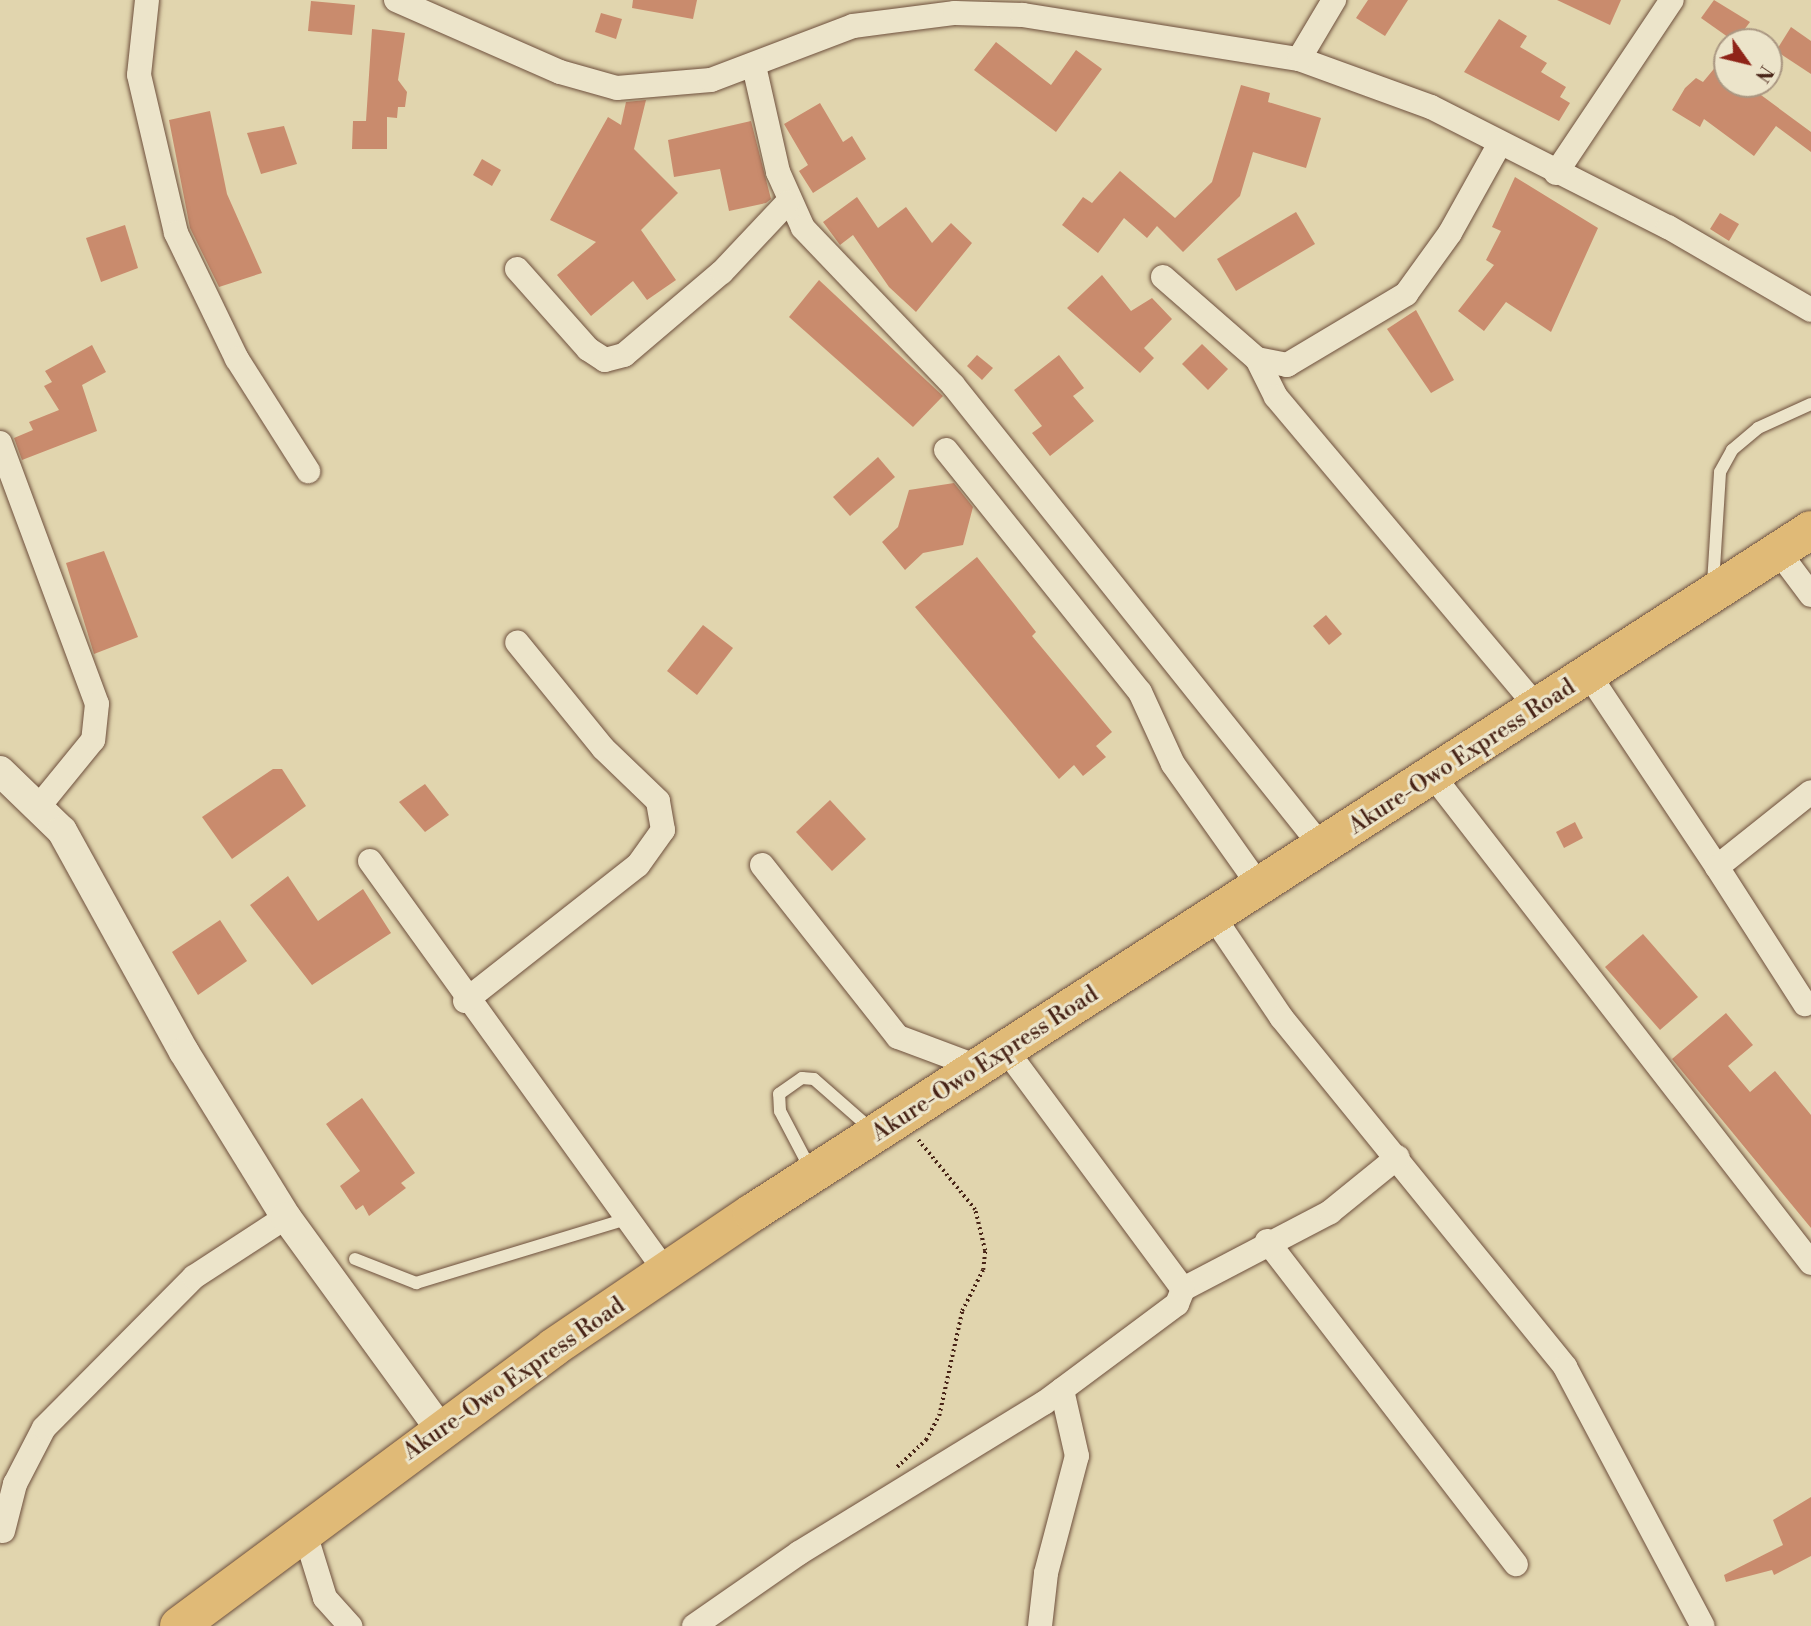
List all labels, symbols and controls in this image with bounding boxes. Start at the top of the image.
north arrow [1713,28,1783,98]
text: N [1750,61,1778,87]
street label: Akure-Owo Express Road [1344,673,1580,841]
street label: Akure-Owo Express Road [867,980,1103,1148]
street label: Akure-Owo Express Road [398,1292,630,1466]

